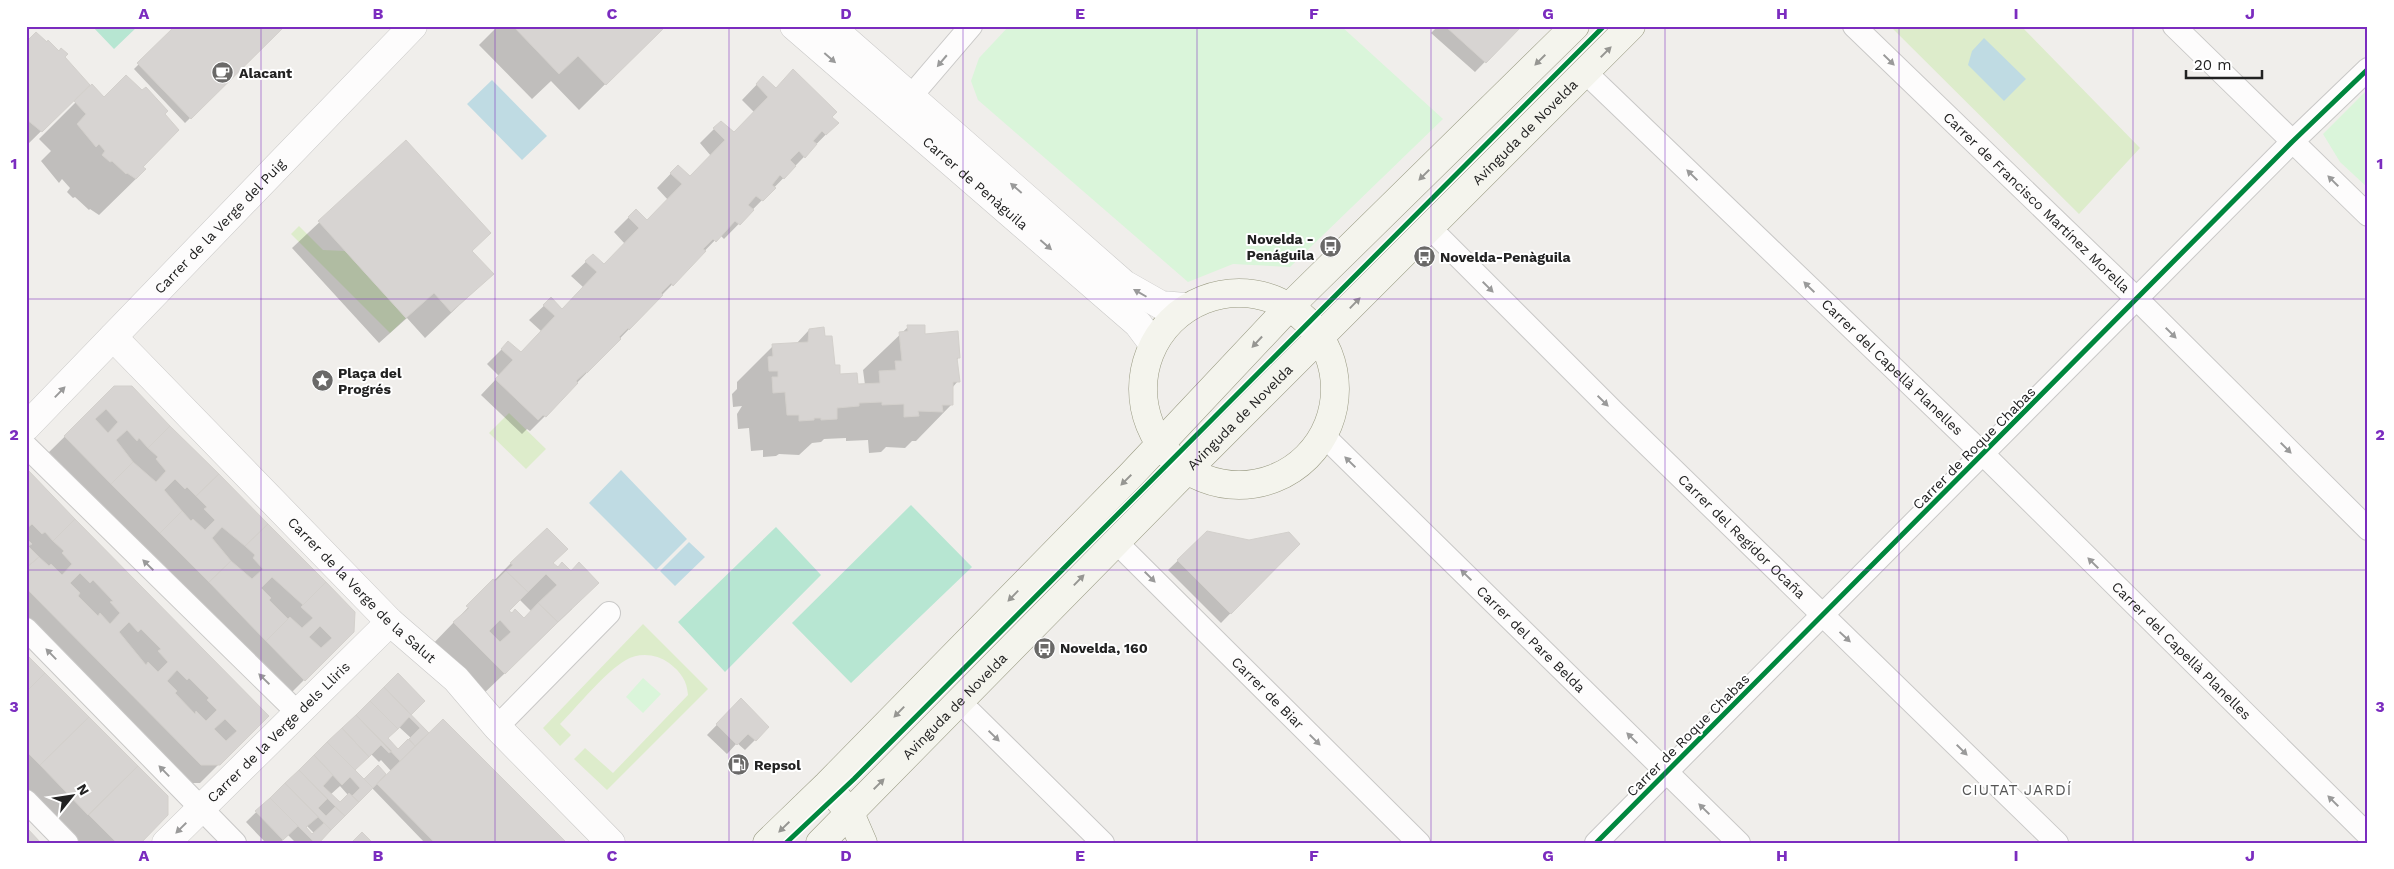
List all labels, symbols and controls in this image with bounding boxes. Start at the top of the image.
text: A [139,4,150,23]
text: B [373,4,384,23]
text: C [607,4,618,23]
text: D [840,4,852,23]
text: E [1075,4,1085,23]
text: F [1309,4,1319,23]
text: G [1542,4,1554,23]
text: H [1776,4,1788,23]
text: I [2013,4,2019,23]
text: J [2245,4,2255,23]
one-way arrow [1600,46,1612,58]
scale bar [2186,48,2263,80]
one-way arrow [824,53,837,64]
one-way arrow [936,54,947,67]
one-way arrow [1534,54,1546,66]
one-way arrow [1882,54,1894,66]
text: 20 m [2194,56,2232,74]
cafe icon: Alacant [211,61,235,85]
place label: Alacant [239,65,292,81]
street label: Avinguda de Novelda [1469,76,1581,188]
street label: Carrer de Francisco Martínez Morella [1940,109,2133,296]
street label: Carrer de Penàguila [920,133,1031,233]
text: 1 [11,154,17,173]
text: 1 [2377,154,2383,173]
street label: Carrer de la Verge del Puig [151,155,289,297]
one-way arrow [1418,168,1430,180]
one-way arrow [1686,169,1698,181]
one-way arrow [2327,175,2339,187]
one-way arrow [1010,183,1022,194]
place label: Novelda - Penáguila [1247,231,1315,263]
bus stop icon: Novelda - Penáguila [1318,235,1342,259]
one-way arrow [1039,239,1052,250]
bus stop icon: Novelda-Penàguila [1412,245,1436,269]
place label: Novelda-Penàguila [1440,249,1571,265]
one-way arrow [1482,281,1494,293]
one-way arrow [1803,281,1815,293]
one-way arrow [1132,289,1147,297]
street label: Carrer del Capellà Planelles [1818,296,1966,438]
one-way arrow [1349,297,1361,309]
one-way arrow [2165,327,2177,339]
one-way arrow [1251,335,1263,347]
street label: Avinguda de Novelda [1184,361,1296,473]
place label: Plaça del Progrés [338,365,402,397]
place icon: Plaça del Progrés [310,369,334,393]
street label: Carrer de Roque Chabas [1909,383,2039,513]
one-way arrow [54,386,66,398]
one-way arrow [1597,395,1609,407]
text: 2 [9,425,19,444]
text: 2 [2375,425,2385,444]
one-way arrow [2280,442,2292,454]
one-way arrow [1344,456,1356,468]
street label: Carrer del Regidor Ocaña [1675,471,1809,602]
one-way arrow [1120,474,1132,486]
street label: Carrer de la Verge de la Salut [285,514,439,666]
one-way arrow [2088,557,2100,569]
one-way arrow [142,559,154,571]
one-way arrow [1460,569,1472,581]
one-way arrow [1144,571,1156,583]
one-way arrow [1073,574,1085,586]
street label: Carrer del Capellà Planelles [2109,578,2255,723]
street label: Carrer del Pare Belda [1473,582,1589,696]
one-way arrow [1007,590,1019,602]
one-way arrow [1838,631,1850,643]
bus stop icon: Novelda, 160 [1032,636,1056,660]
place label: Novelda, 160 [1060,640,1148,656]
one-way arrow [45,649,57,661]
street label: Avinguda de Novelda [899,650,1010,762]
street label: Carrer de Biar [1228,654,1307,732]
street label: Carrer de la Verge dels Lliris [204,658,353,806]
street label: Carrer de Roque Chabas [1623,670,1753,800]
one-way arrow [258,673,270,685]
text: 3 [9,697,19,716]
text: 3 [2375,697,2385,716]
one-way arrow [893,706,905,718]
one-way arrow [988,730,1000,742]
one-way arrow [1627,732,1639,744]
one-way arrow [1309,734,1321,746]
one-way arrow [1955,744,1967,756]
fuel station icon: Repsol [726,753,750,777]
place label: Repsol [754,757,801,773]
one-way arrow [158,765,170,777]
north arrow [48,772,98,822]
one-way arrow [873,778,885,790]
text: N [74,781,93,798]
district label: CIUTAT JARDÍ [1962,781,2072,799]
one-way arrow [2327,795,2339,807]
one-way arrow [1699,803,1711,815]
one-way arrow [778,821,790,833]
one-way arrow [175,822,187,834]
text: A [139,846,150,865]
text: B [373,846,384,865]
text: C [607,846,618,865]
text: D [840,846,852,865]
text: E [1075,846,1085,865]
text: F [1309,846,1319,865]
text: G [1542,846,1554,865]
text: H [1776,846,1788,865]
text: I [2013,846,2019,865]
text: J [2245,846,2255,865]

